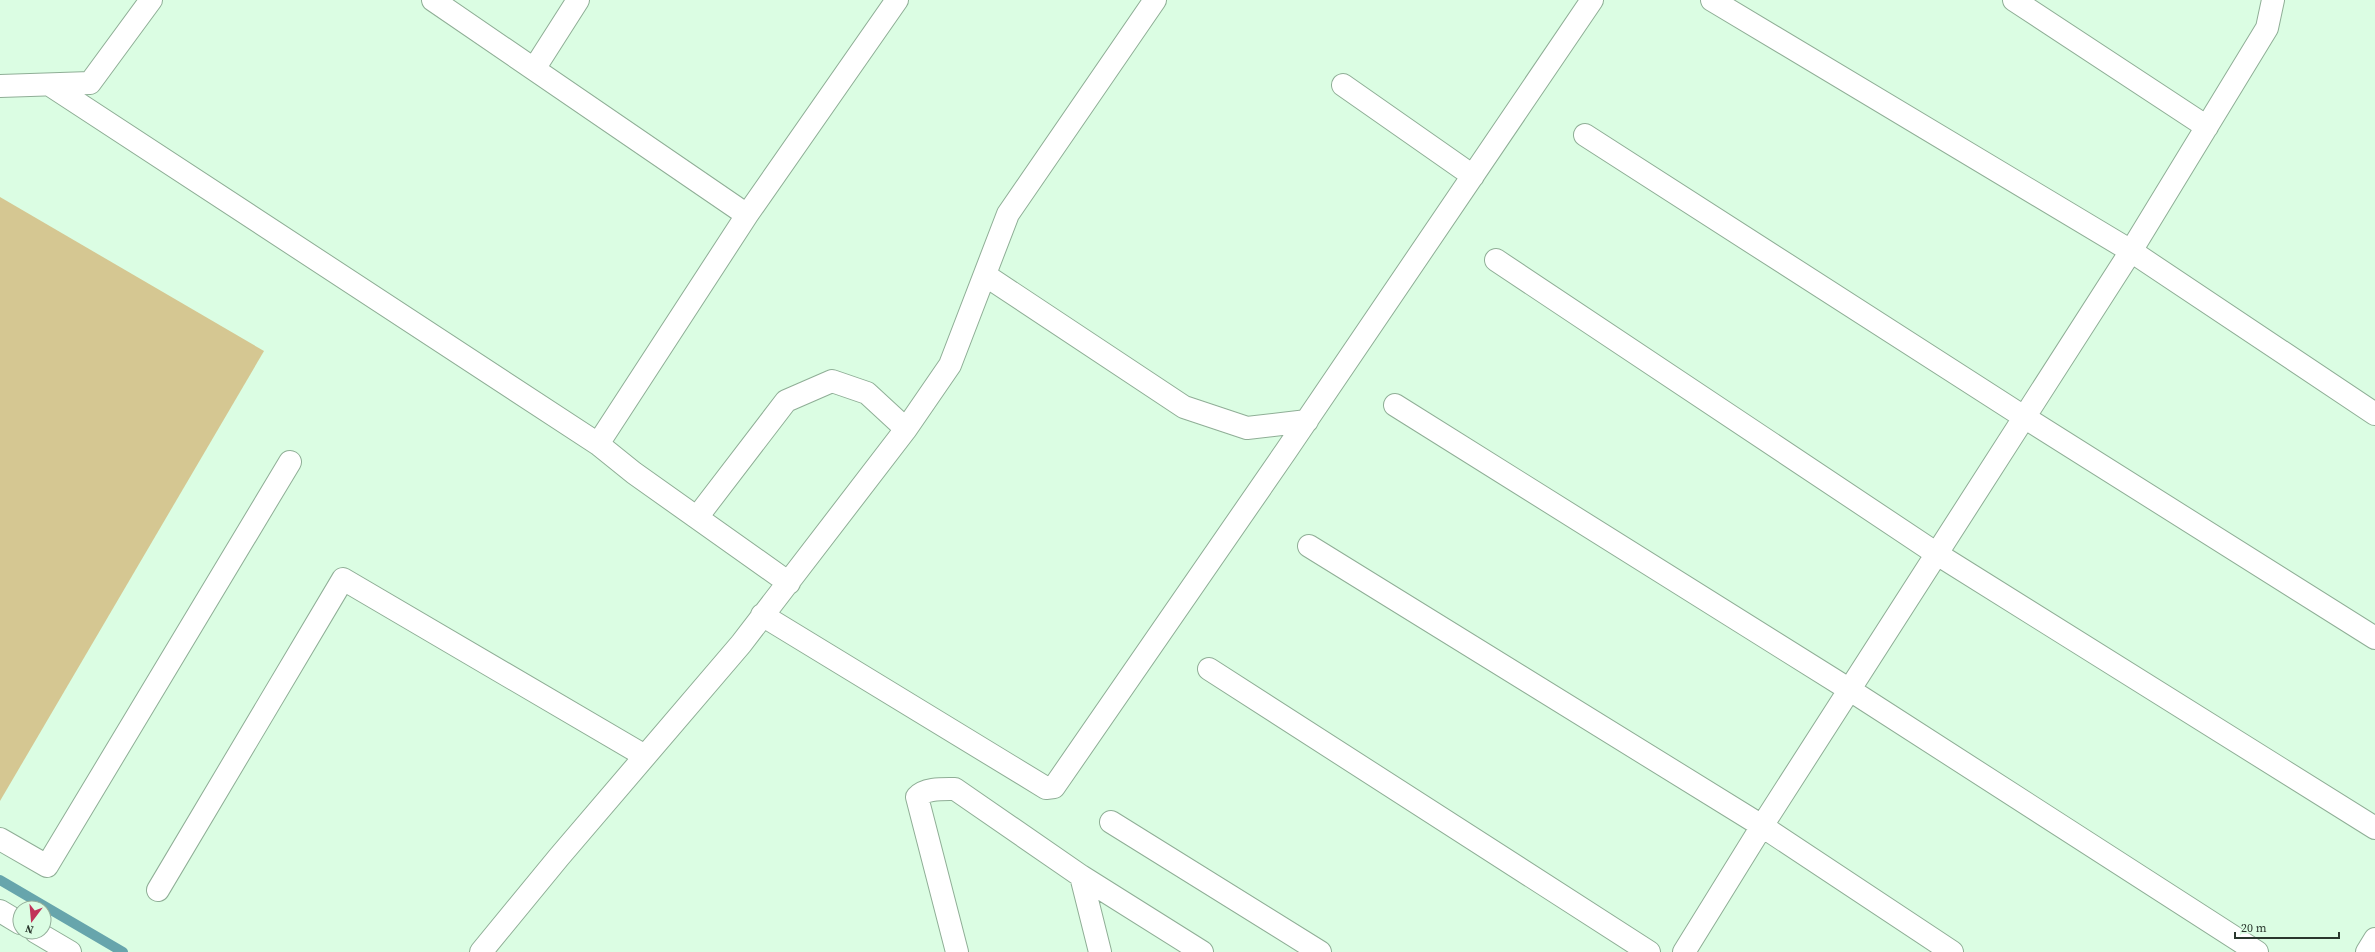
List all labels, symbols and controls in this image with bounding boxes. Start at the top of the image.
north arrow [12,900,52,940]
scale bar [2235,914,2339,940]
text: 20 m [2241,920,2267,936]
text: N [23,921,35,937]

